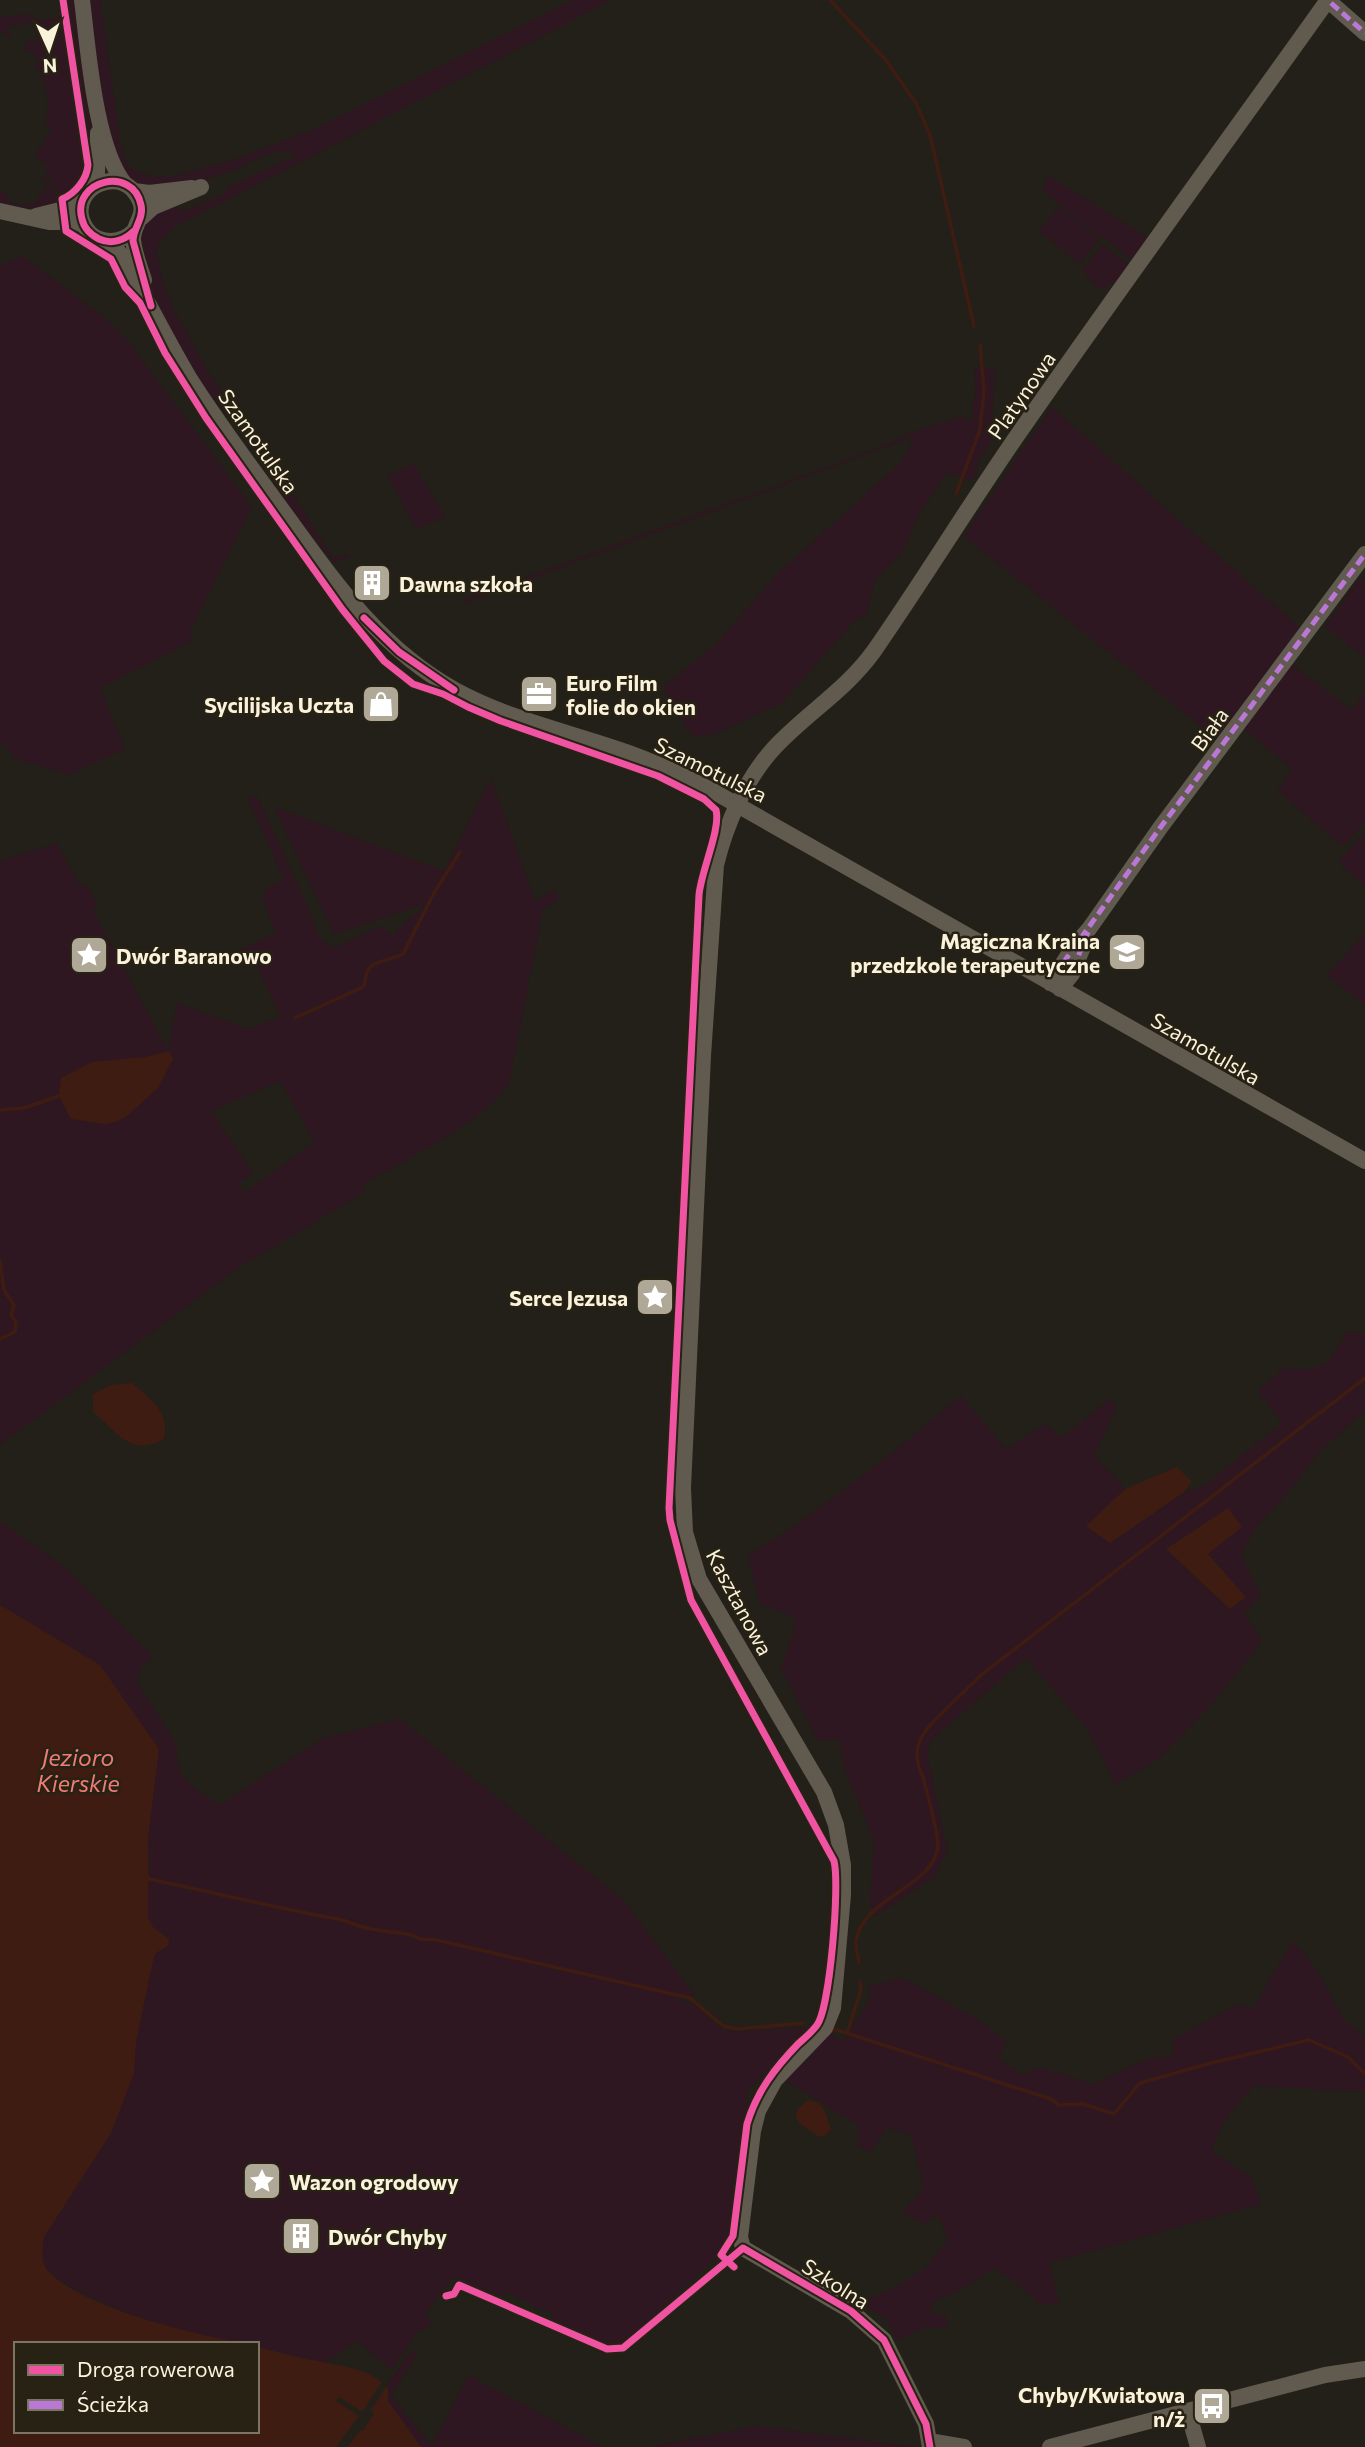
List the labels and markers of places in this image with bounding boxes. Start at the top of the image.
building icon: Dawna szkoła [351,562,393,604]
place label: Dawna szkoła [399,571,533,596]
place label: Euro Film folie do okien [566,670,696,719]
office icon: Euro Film folie do okien [518,673,560,715]
shop icon: Sycilijska Uczta [360,683,402,725]
place label: Sycilijska Uczta [204,692,354,717]
place label: Magiczna Kraina przedzkole terapeutyczne [850,928,1100,977]
school or university icon: Magiczna Kraina przedzkole terapeutyczne [1106,931,1148,973]
place icon: Dwór Baranowo [68,934,110,976]
place label: Dwór Baranowo [116,943,272,968]
place icon: Serce Jezusa [634,1276,676,1318]
place label: Serce Jezusa [509,1285,628,1310]
place icon: Wazon ogrodowy [241,2160,283,2202]
place label: Wazon ogrodowy [289,2169,459,2194]
building icon: Dwór Chyby [280,2215,322,2257]
place label: Dwór Chyby [328,2224,447,2249]
place label: Chyby/Kwiatowa n/ż [1018,2382,1185,2431]
bus stop icon: Chyby/Kwiatowa n/ż [1191,2385,1233,2427]

